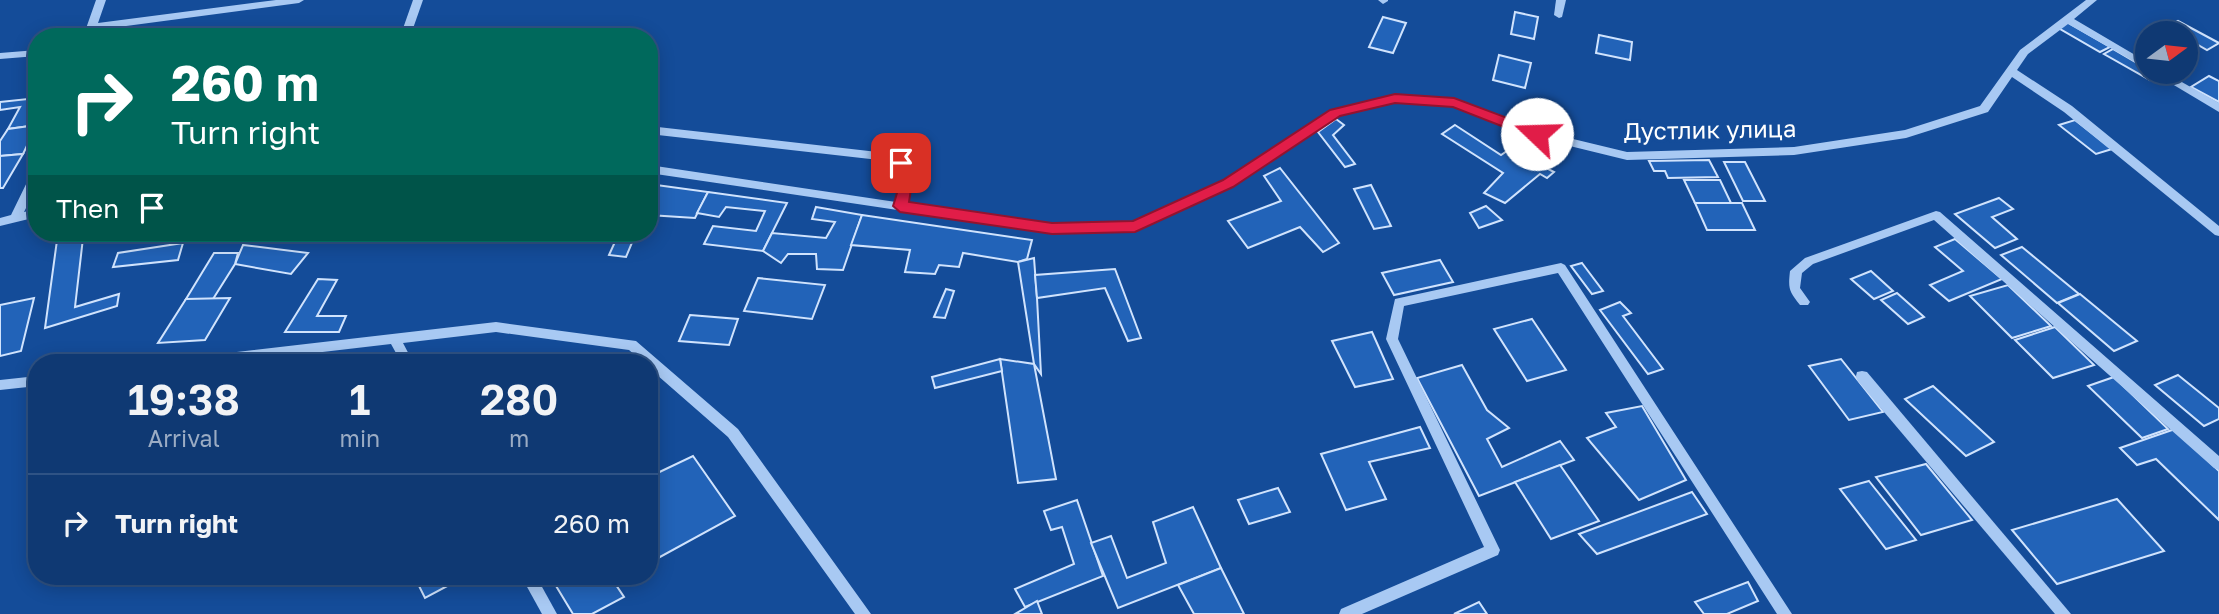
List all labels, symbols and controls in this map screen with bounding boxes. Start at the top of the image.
north arrow [2135,21,2198,84]
map controls [2135,21,2198,84]
text: 260 m [171,53,319,112]
icon: right [56,56,147,147]
position arrow [1500,97,1574,171]
text: Turn right [171,113,320,151]
street label: Дустлик улица [1623,113,1797,145]
pin [871,133,931,193]
icon: arrive [882,144,920,182]
icon: arrive [133,189,171,227]
text: Then [56,193,119,224]
text: 19:38 [128,374,240,424]
text: 1 [349,374,370,424]
text: 280 [480,374,558,424]
text: Arrival [148,424,220,452]
text: min [340,424,380,452]
text: m [509,424,529,452]
icon: right [56,504,94,542]
text: Turn right [115,508,238,539]
text: 260 m [554,508,630,539]

